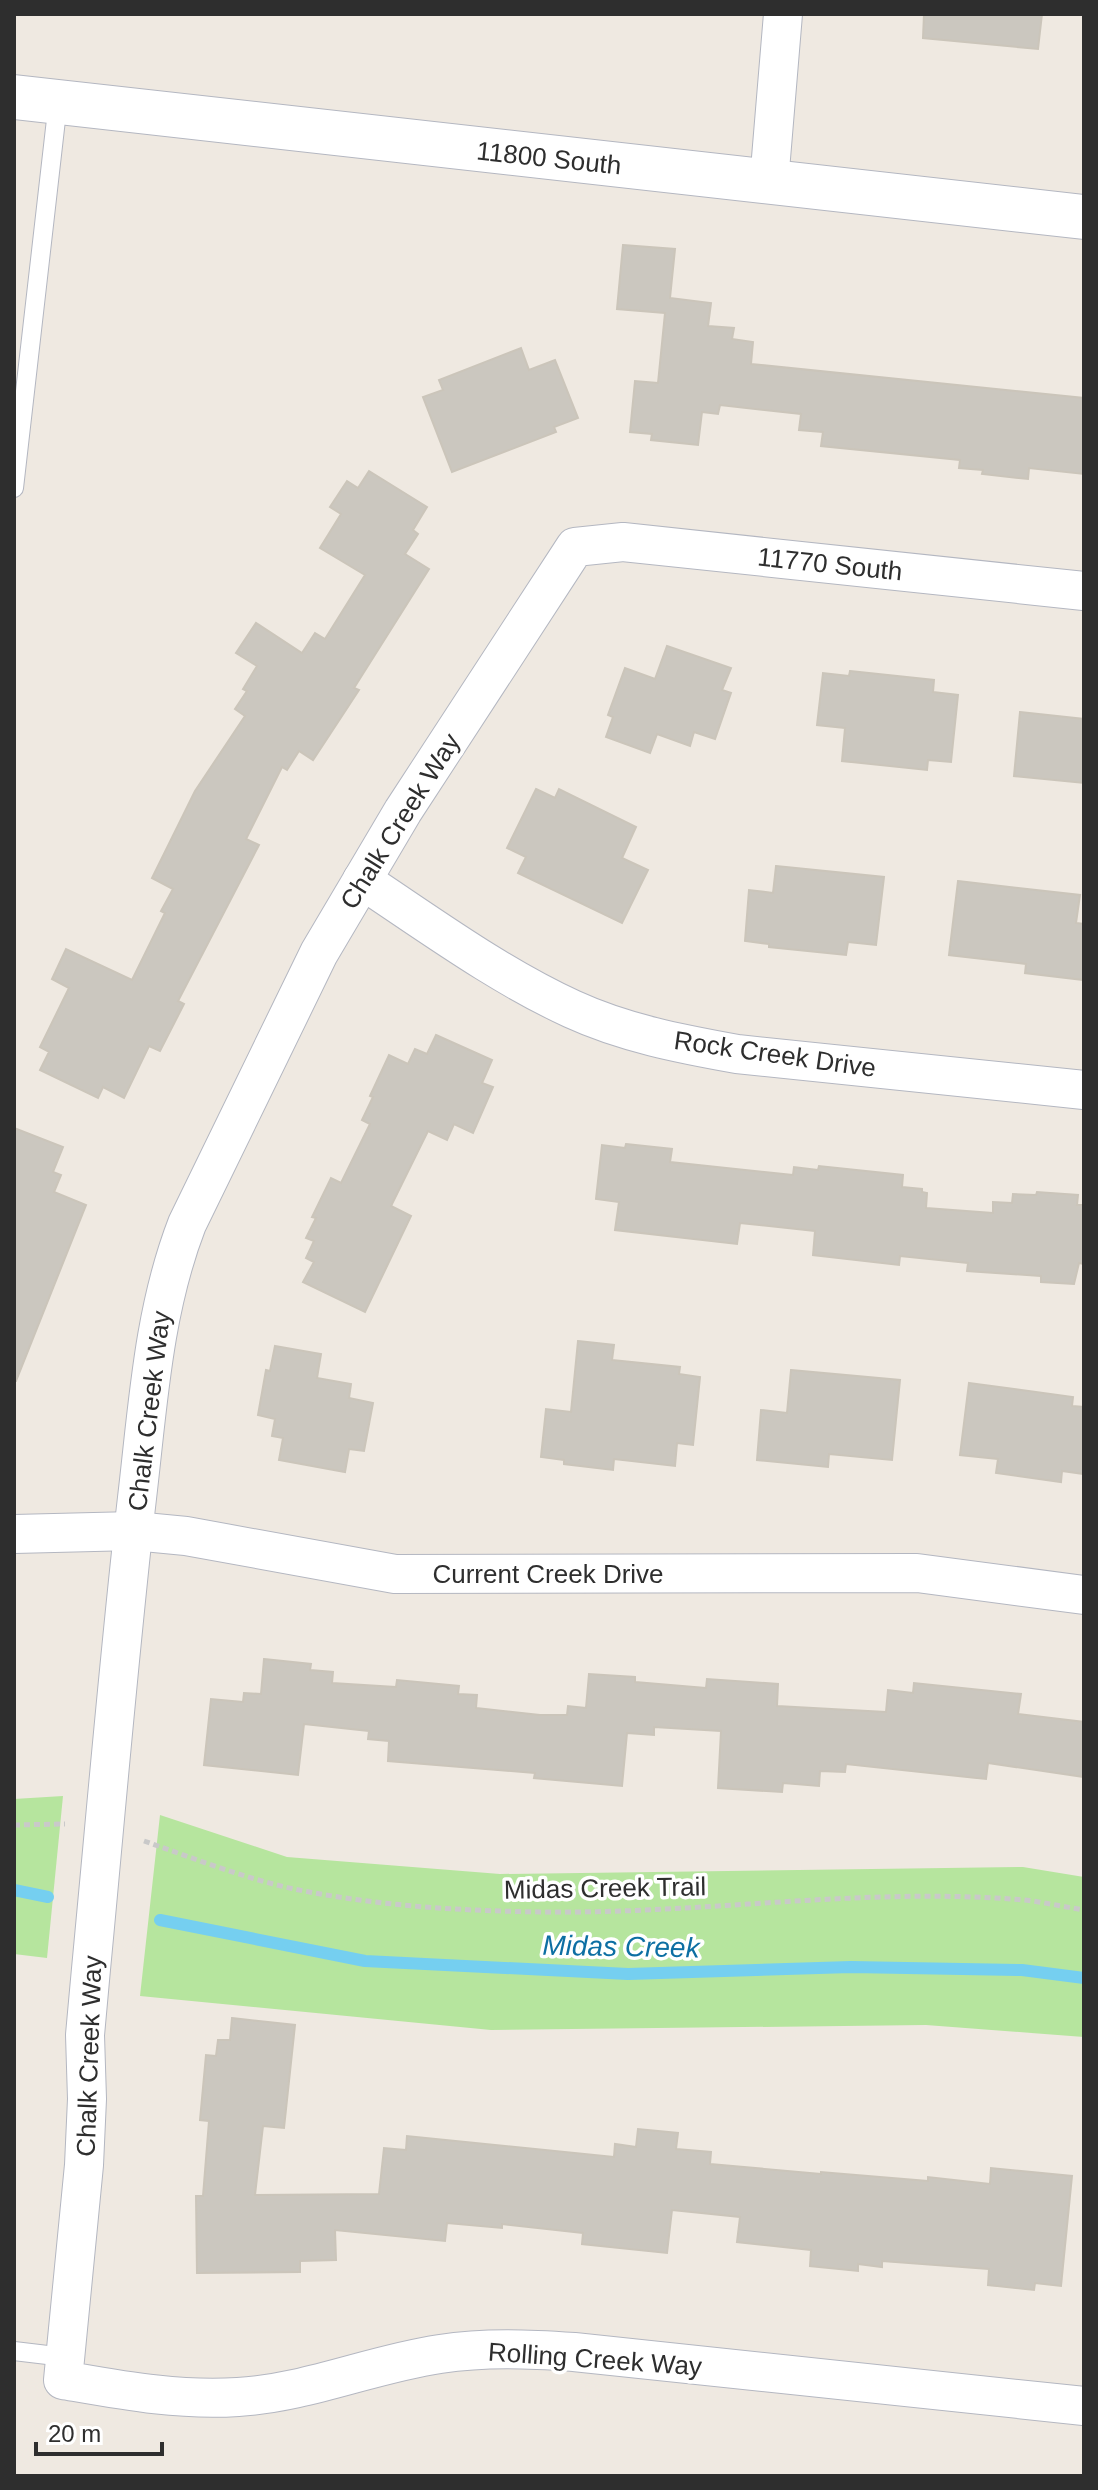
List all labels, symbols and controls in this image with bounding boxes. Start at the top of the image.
street label: 11800 South [475,135,623,181]
street label: 11770 South [756,541,904,587]
street label: Chalk Creek Way [334,728,466,914]
street label: Rock Creek Drive [672,1025,878,1083]
street label: Chalk Creek Way [122,1309,176,1513]
street label: Current Creek Drive [432,1559,664,1589]
street label: Midas Creek Trail [504,1871,706,1905]
water label: Midas Creek [542,1930,702,1963]
street label: Chalk Creek Way [70,1955,108,2157]
street label: Rolling Creek Way [487,2337,703,2381]
scale bar [36,2406,162,2456]
text: 20 m [48,2420,101,2447]

